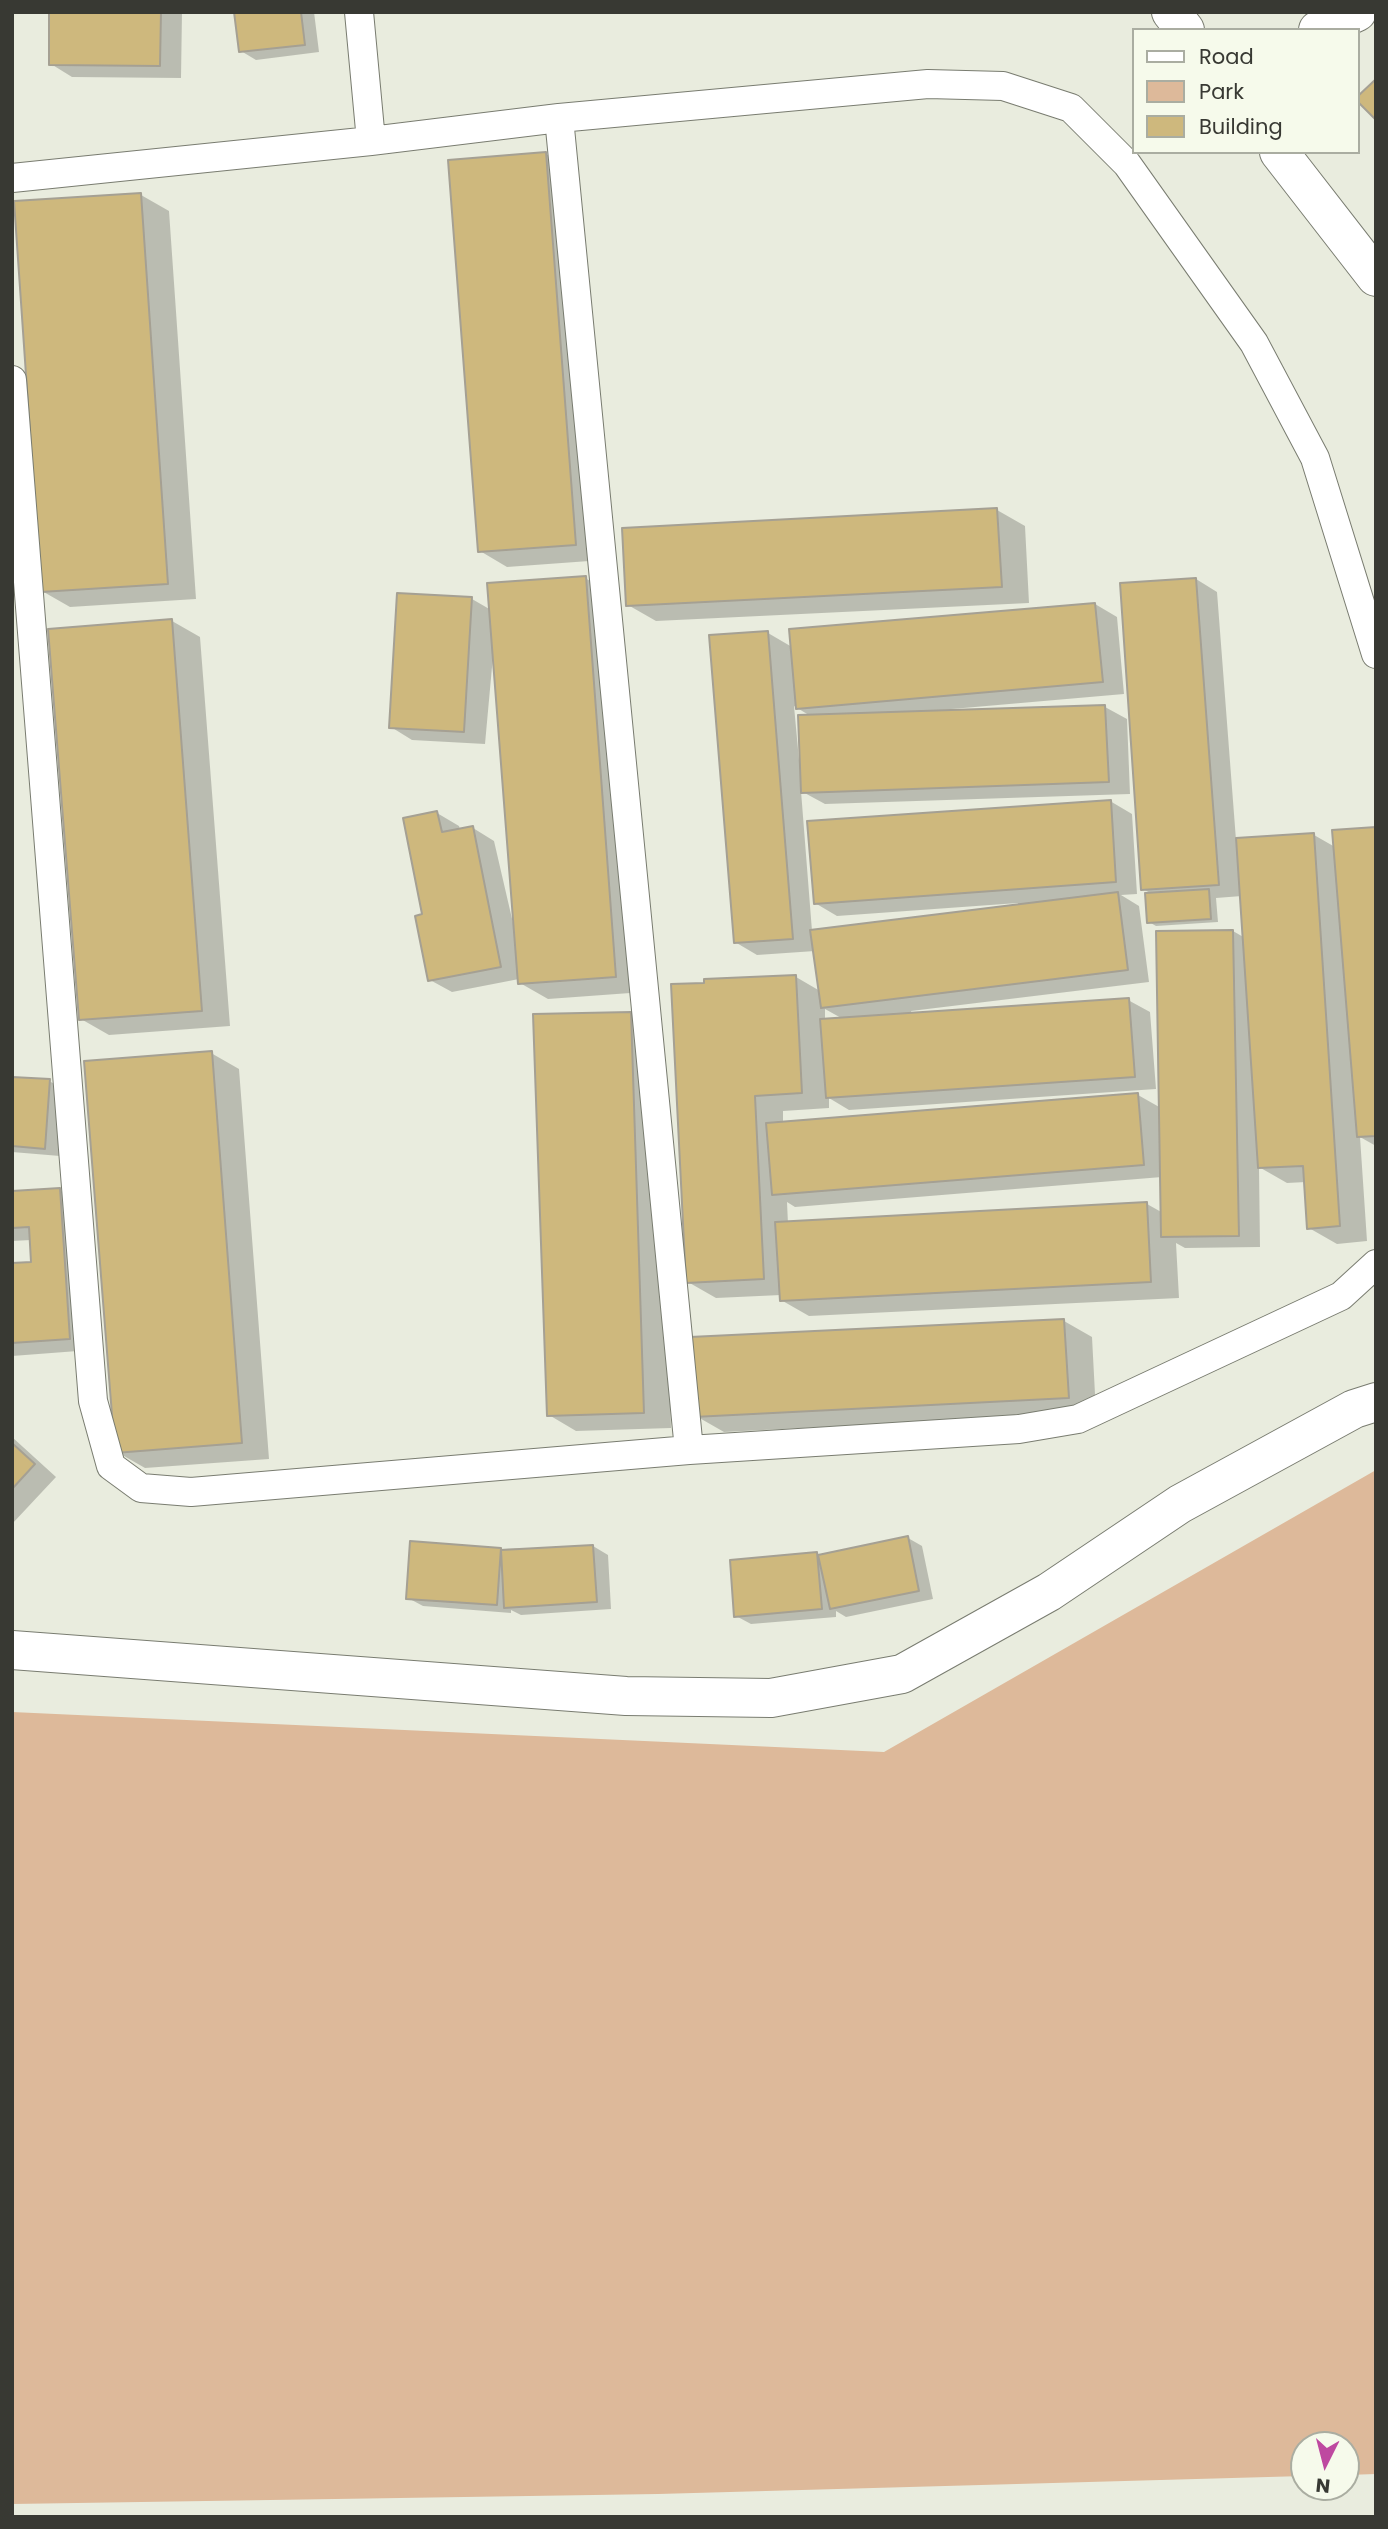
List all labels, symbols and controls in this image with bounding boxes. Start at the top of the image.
legend [1132,28,1360,154]
text: Road [1199,42,1254,71]
text: Park [1199,77,1244,106]
text: Building [1199,112,1283,141]
north arrow [1290,2431,1360,2501]
text: N [1314,2471,1331,2500]

